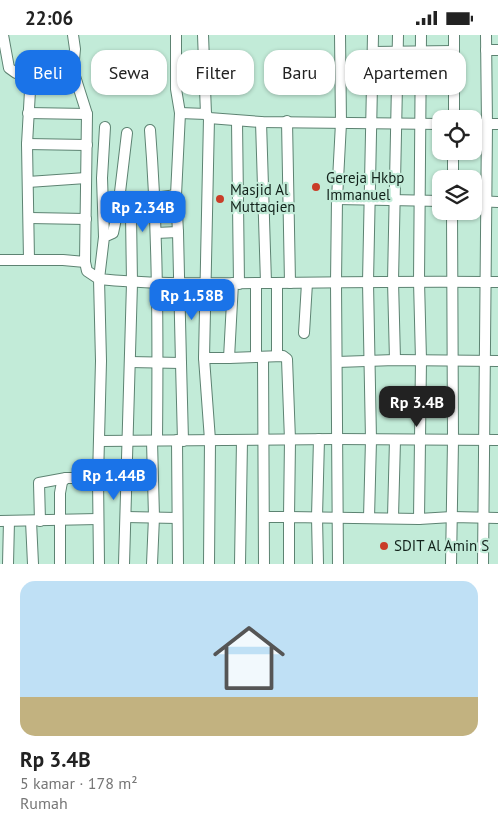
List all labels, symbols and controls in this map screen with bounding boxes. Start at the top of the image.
text: 22:06 [25,6,73,30]
chip: Beli [15,50,81,95]
chip: Sewa [91,50,167,95]
chip: Filter [177,50,254,95]
chip: Baru [264,50,335,95]
chip: Apartemen [345,50,466,95]
map controls [432,110,482,220]
button: locate [432,110,482,160]
place label: Gereja Hkbp Immanuel [326,168,404,204]
button: layers [432,170,482,220]
place label: Masjid Al Muttaqien [230,180,295,216]
marker: Gereja Hkbp Immanuel [310,181,322,193]
pin: Rp 2.34B [91,191,195,233]
marker: Masjid Al Muttaqien [214,193,226,205]
text: Rp 2.34B [112,197,174,217]
pin: Rp 1.58B [140,279,244,321]
text: Rp 1.58B [161,285,223,305]
pin: Rp 3.4B [371,385,463,428]
text: Rp 3.4B [390,392,444,412]
pin: Rp 1.44B [62,459,166,501]
text: Rp 1.44B [83,465,145,485]
place label: SDIT Al Amin S [394,536,489,555]
marker: SDIT Al Amin S [378,540,390,552]
icon: home [204,613,294,703]
text: Rp 3.4B [20,746,91,773]
text: 5 kamar · 178 m² [20,773,138,793]
text: Rumah [20,793,68,813]

